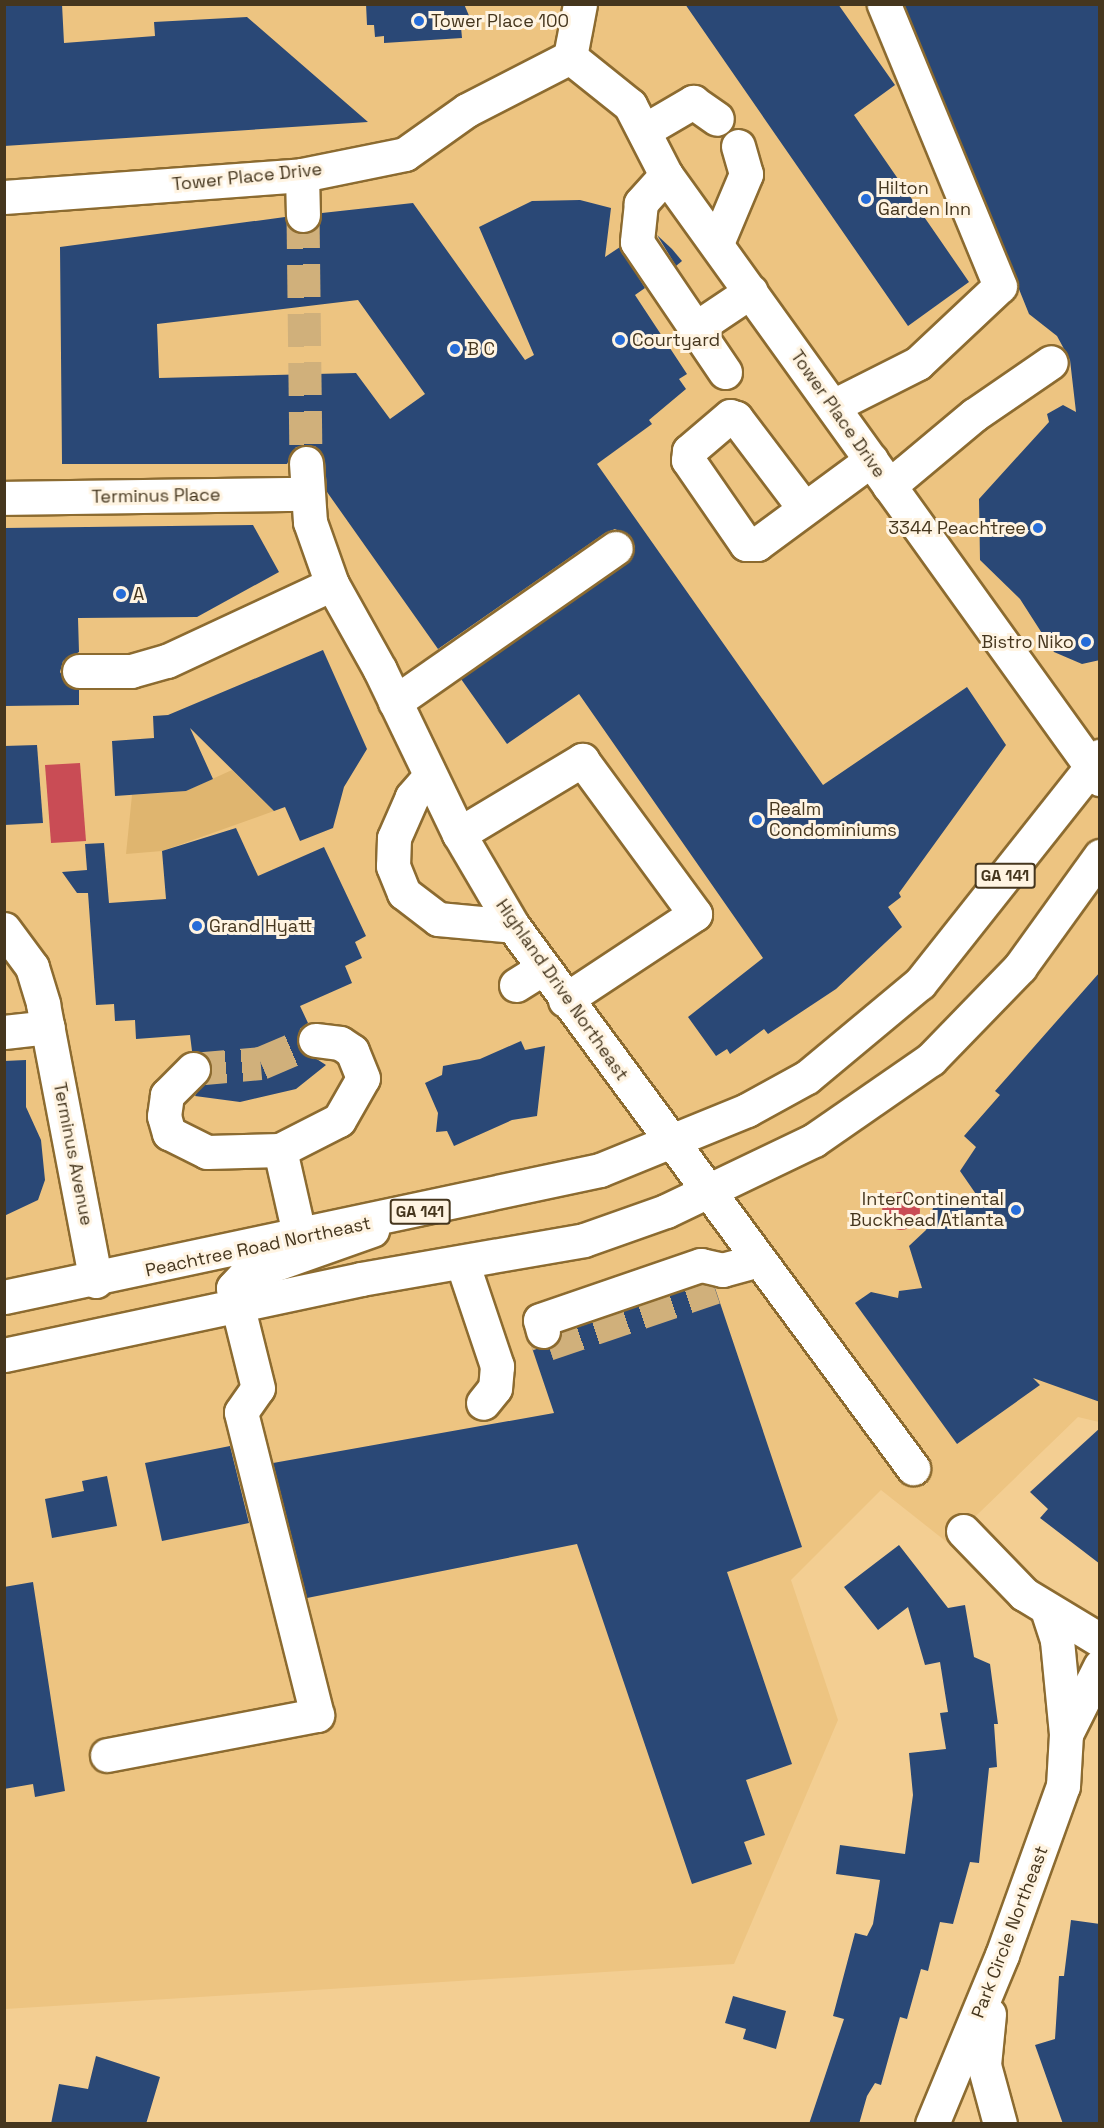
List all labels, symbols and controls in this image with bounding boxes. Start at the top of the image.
place label: Tower Place 100 [431,10,569,32]
marker: Tower Place 100 [412,14,426,28]
street label: Tower Place Drive [171,158,323,196]
place label: Hilton Garden Inn [878,178,971,220]
marker: Hilton Garden Inn [859,192,873,206]
place label: Courtyard [632,329,720,351]
marker: Courtyard [613,333,627,347]
place label: B C [467,338,495,360]
marker: B C [448,342,462,356]
street label: Tower Place Drive [786,346,890,482]
street label: Terminus Place [91,484,221,508]
place label: 3344 Peachtree [888,517,1026,539]
marker: 3344 Peachtree [1031,521,1045,535]
place label: A [133,583,144,605]
marker: A [114,587,128,601]
place label: Bistro Niko [981,631,1074,653]
marker: Bistro Niko [1079,635,1093,649]
place label: Realm Condominiums [769,799,897,842]
marker: Realm Condominiums [750,813,764,827]
road number: GA 141 [974,863,1036,889]
street label: Highland Drive Northeast [491,895,633,1085]
place label: Grand Hyatt [209,915,312,937]
marker: Grand Hyatt [190,919,204,933]
street label: Terminus Avenue [48,1080,98,1228]
place label: InterContinental Buckhead Atlanta [849,1189,1004,1232]
road number: GA 141 [388,1199,452,1225]
marker: InterContinental Buckhead Atlanta [1009,1203,1023,1217]
street label: Peachtree Road Northeast [143,1213,373,1281]
street label: Park Circle Northeast [967,1843,1053,2021]

